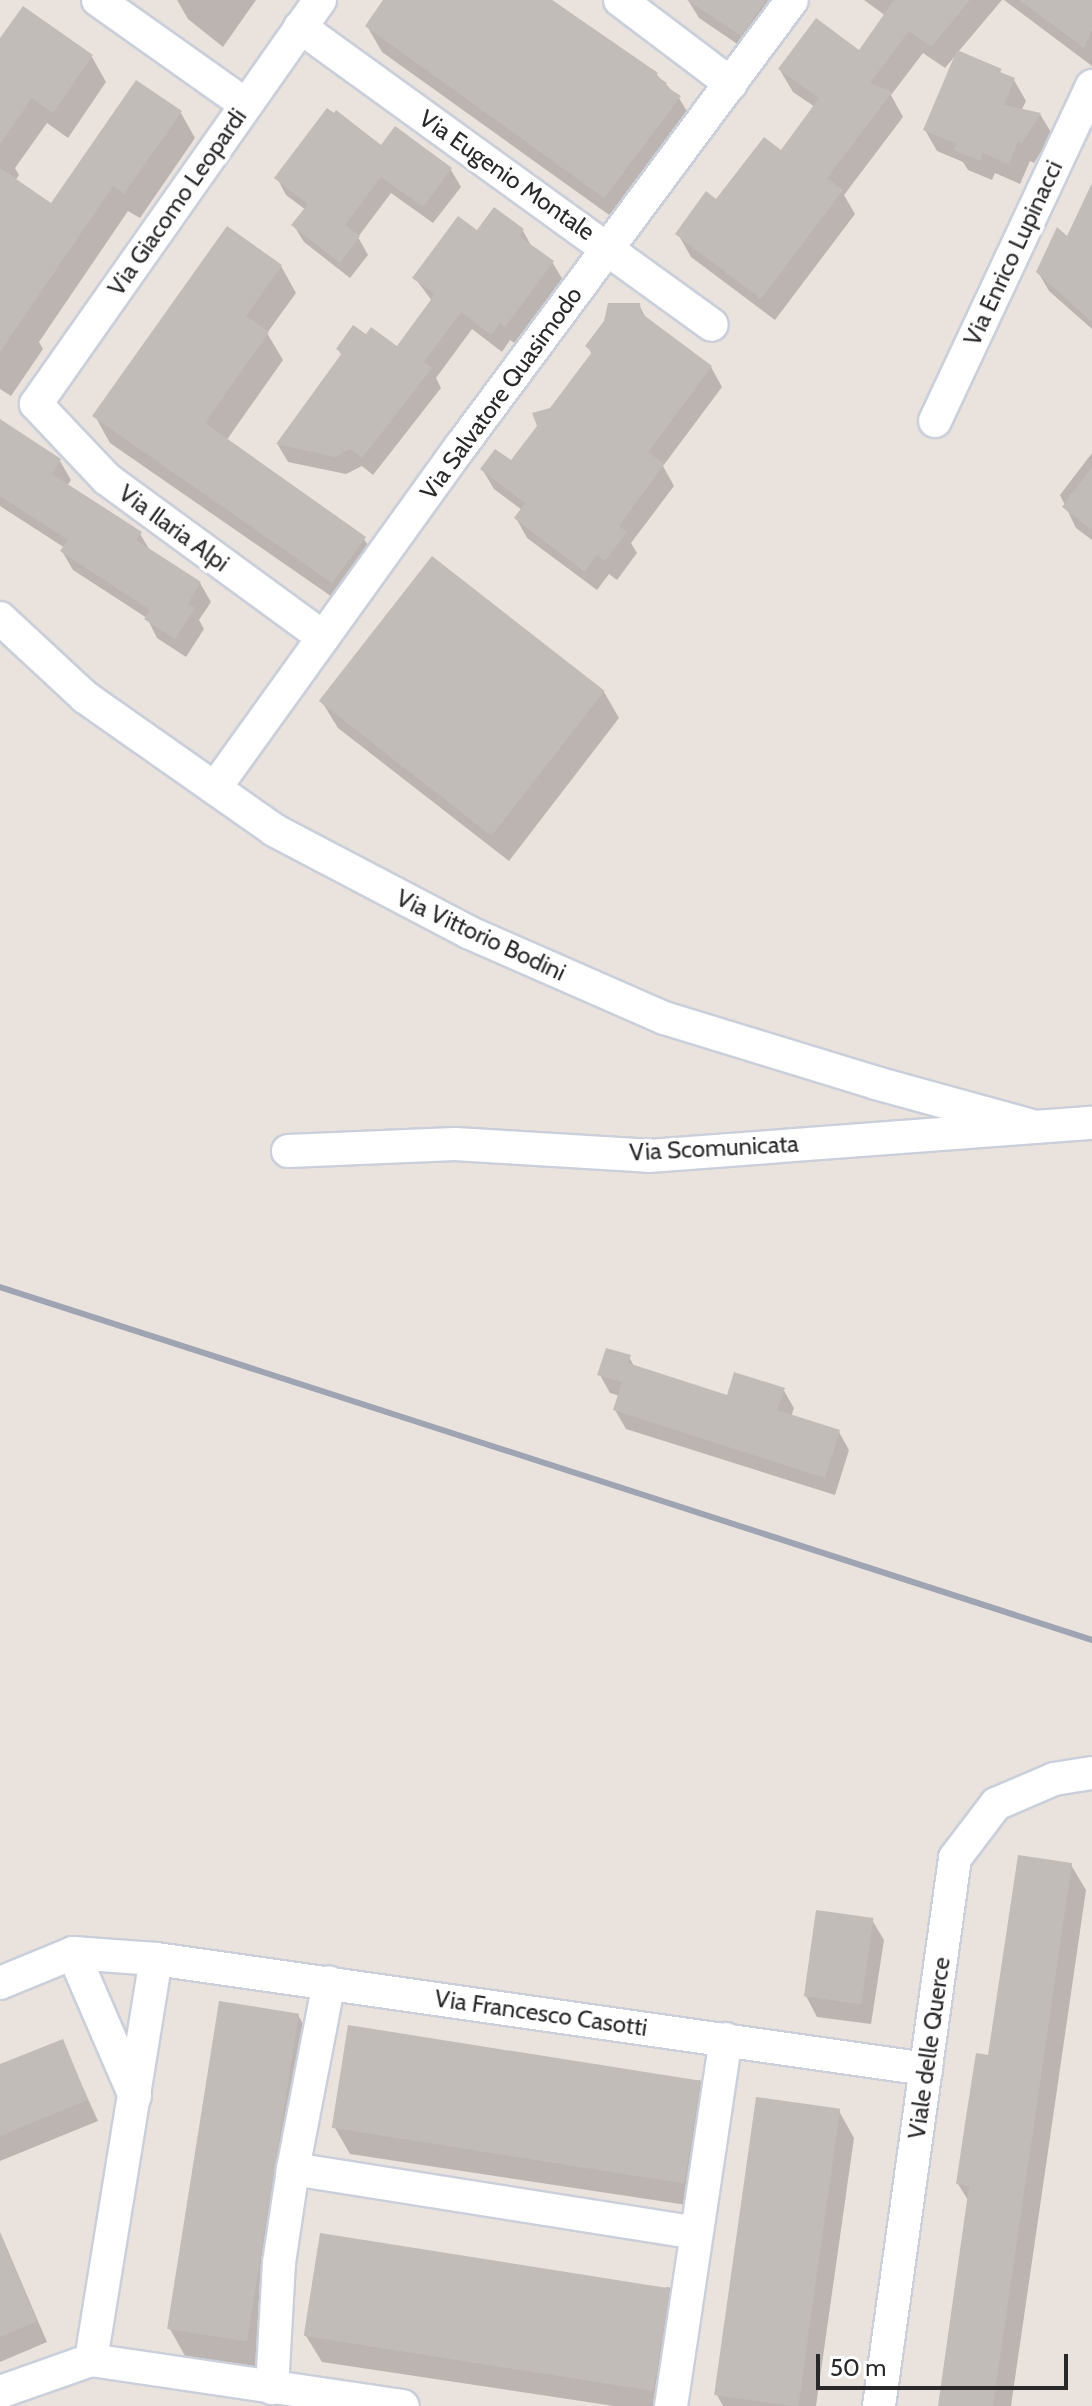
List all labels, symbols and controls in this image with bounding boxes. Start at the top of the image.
street label: Via Giacomo Leopardi [102,103,252,301]
street label: Via Eugenio Montale [414,104,600,246]
street label: Via Enrico Lupinacci [958,156,1068,350]
street label: Via Salvatore Quasimodo [414,281,588,505]
street label: Via Ilaria Alpi [113,478,235,578]
street label: Via Vittorio Bodini [392,883,570,987]
street label: Via Scomunicata [629,1129,799,1167]
street label: Viale delle Querce [902,1955,956,2141]
street label: Via Francesco Casotti [433,1984,649,2042]
scale bar [820,2338,1072,2388]
text: 50 m [830,2353,886,2382]

